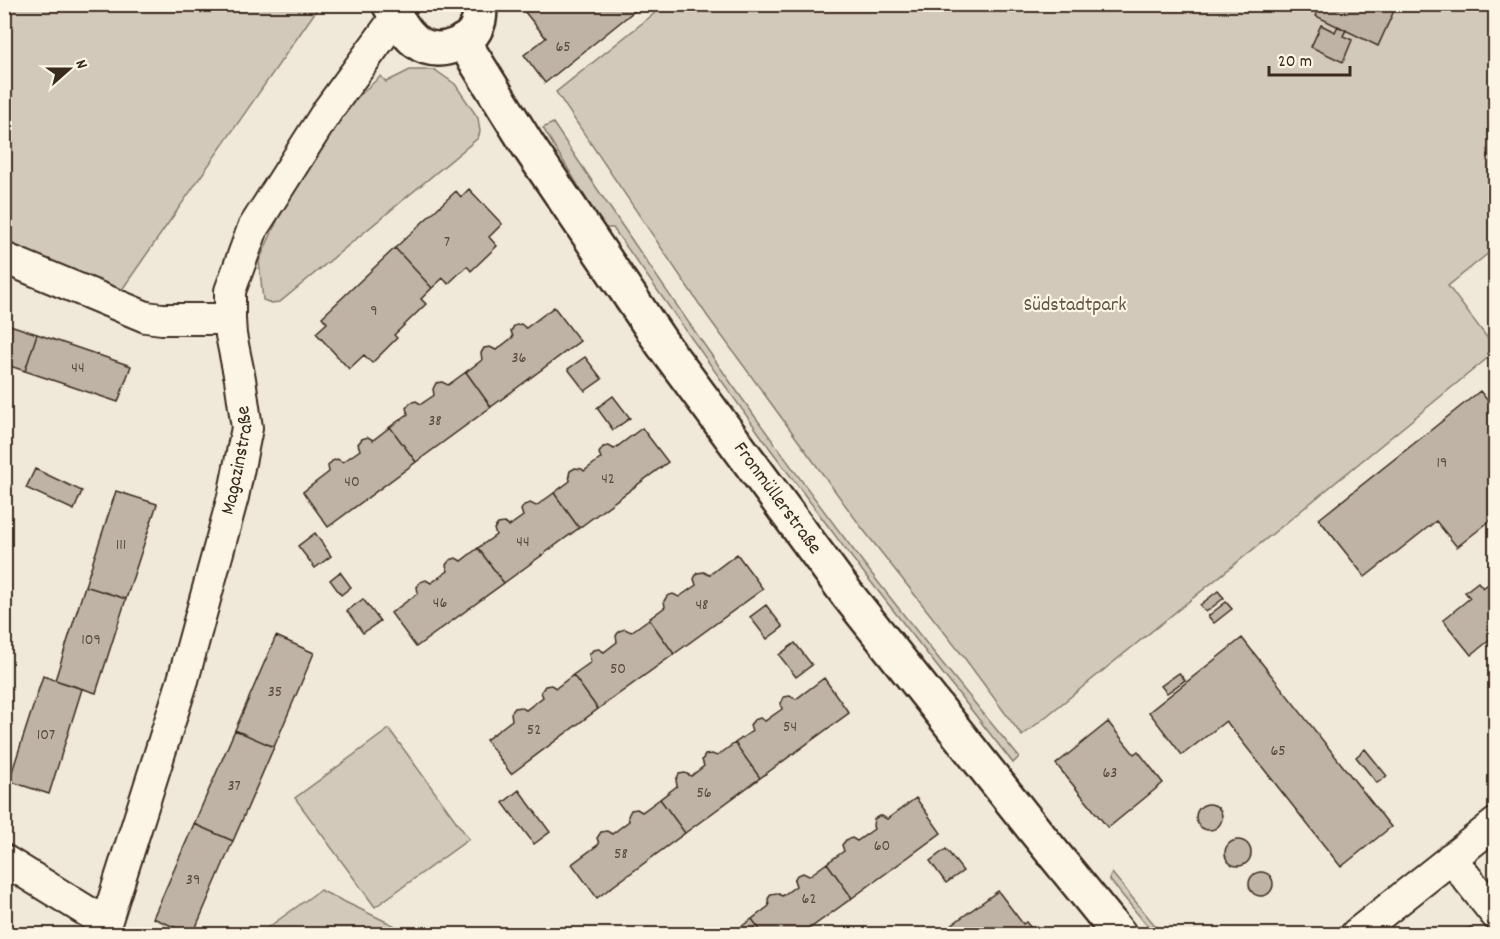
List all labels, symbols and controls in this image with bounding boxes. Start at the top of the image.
house number: 65 [555,36,571,59]
north arrow [39,39,99,99]
scale bar [1269,39,1350,77]
text: 20 m [1278,50,1312,75]
text: N [69,57,93,72]
house number: 7 [444,231,450,254]
park label: Südstadtpark [1024,292,1126,320]
house number: 9 [370,300,378,323]
house number: 36 [512,347,527,370]
house number: 44 [71,357,85,380]
street label: Magazinstraße [215,404,262,518]
house number: 38 [428,410,442,433]
street label: Fronmüllerstraße [726,437,828,561]
house number: 19 [1437,452,1447,475]
house number: 42 [601,468,615,491]
house number: 40 [344,471,360,494]
house number: 44 [516,531,530,554]
house number: 111 [116,534,126,557]
house number: 46 [433,592,447,615]
house number: 48 [695,594,709,617]
house number: 109 [81,629,101,652]
house number: 50 [610,658,626,681]
house number: 35 [268,681,282,704]
house number: 54 [783,716,797,739]
house number: 52 [527,719,541,742]
house number: 107 [37,724,55,747]
house number: 65 [1270,740,1286,763]
house number: 63 [1103,762,1117,785]
house number: 37 [227,775,241,798]
house number: 56 [696,782,712,805]
house number: 60 [874,835,890,858]
house number: 58 [614,843,628,866]
house number: 39 [186,869,200,892]
house number: 62 [802,888,816,911]

